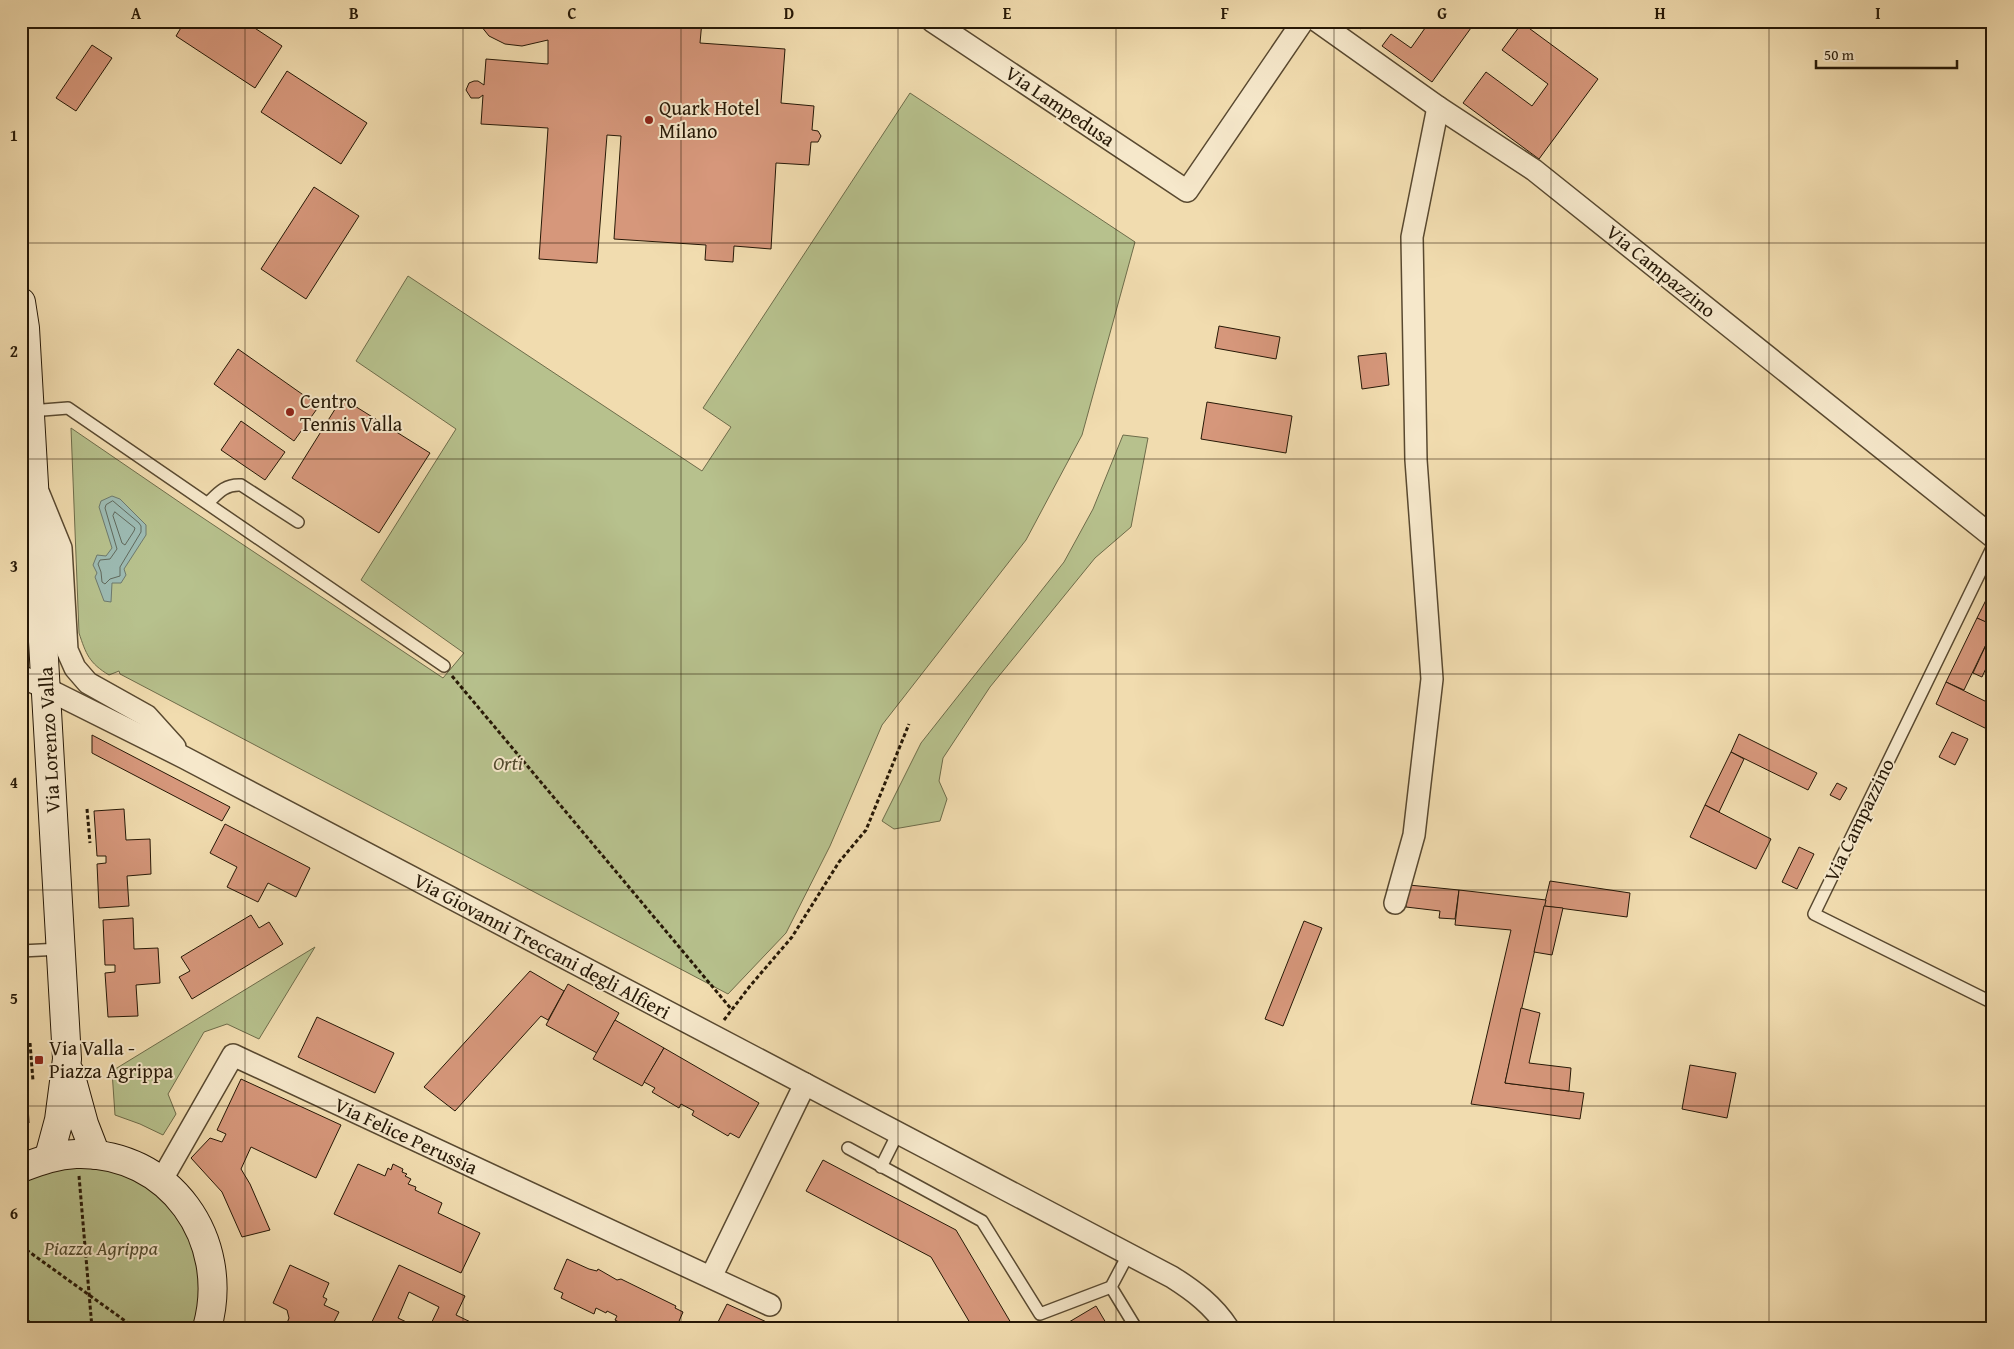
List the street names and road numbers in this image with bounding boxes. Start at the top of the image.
street label: Via Lampedusa [999,58,1122,153]
street label: Via Campazzino [1600,217,1723,324]
street label: Via Lorenzo Valla [30,666,67,814]
street label: Via Campazzino [1816,753,1901,886]
street label: Via Giovanni Treccani degli Alfieri [409,865,676,1026]
street label: Via Felice Perussia [330,1090,483,1182]

